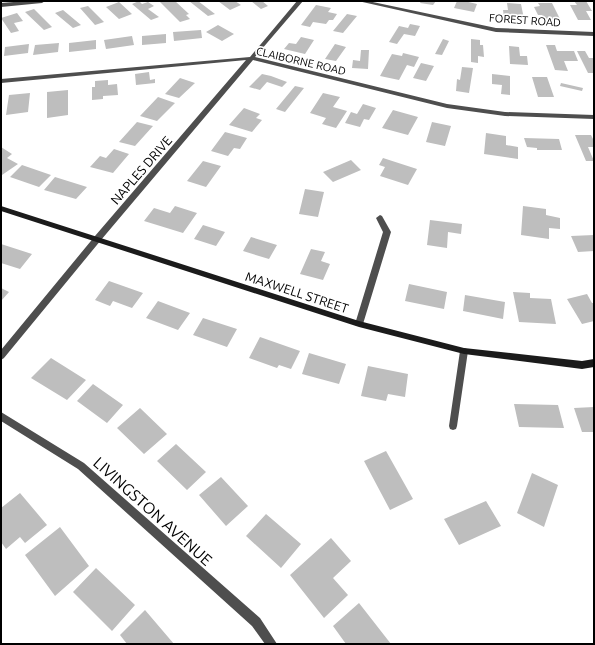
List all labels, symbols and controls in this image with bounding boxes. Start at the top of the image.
street label: FOREST ROAD [489,12,562,29]
street label: CLAIBORNE ROAD [255,45,347,77]
street label: NAPLES DRIVE [108,133,174,207]
street label: MAXWELL STREET [244,269,350,315]
street label: LIVINGSTON AVENUE [90,453,216,569]

